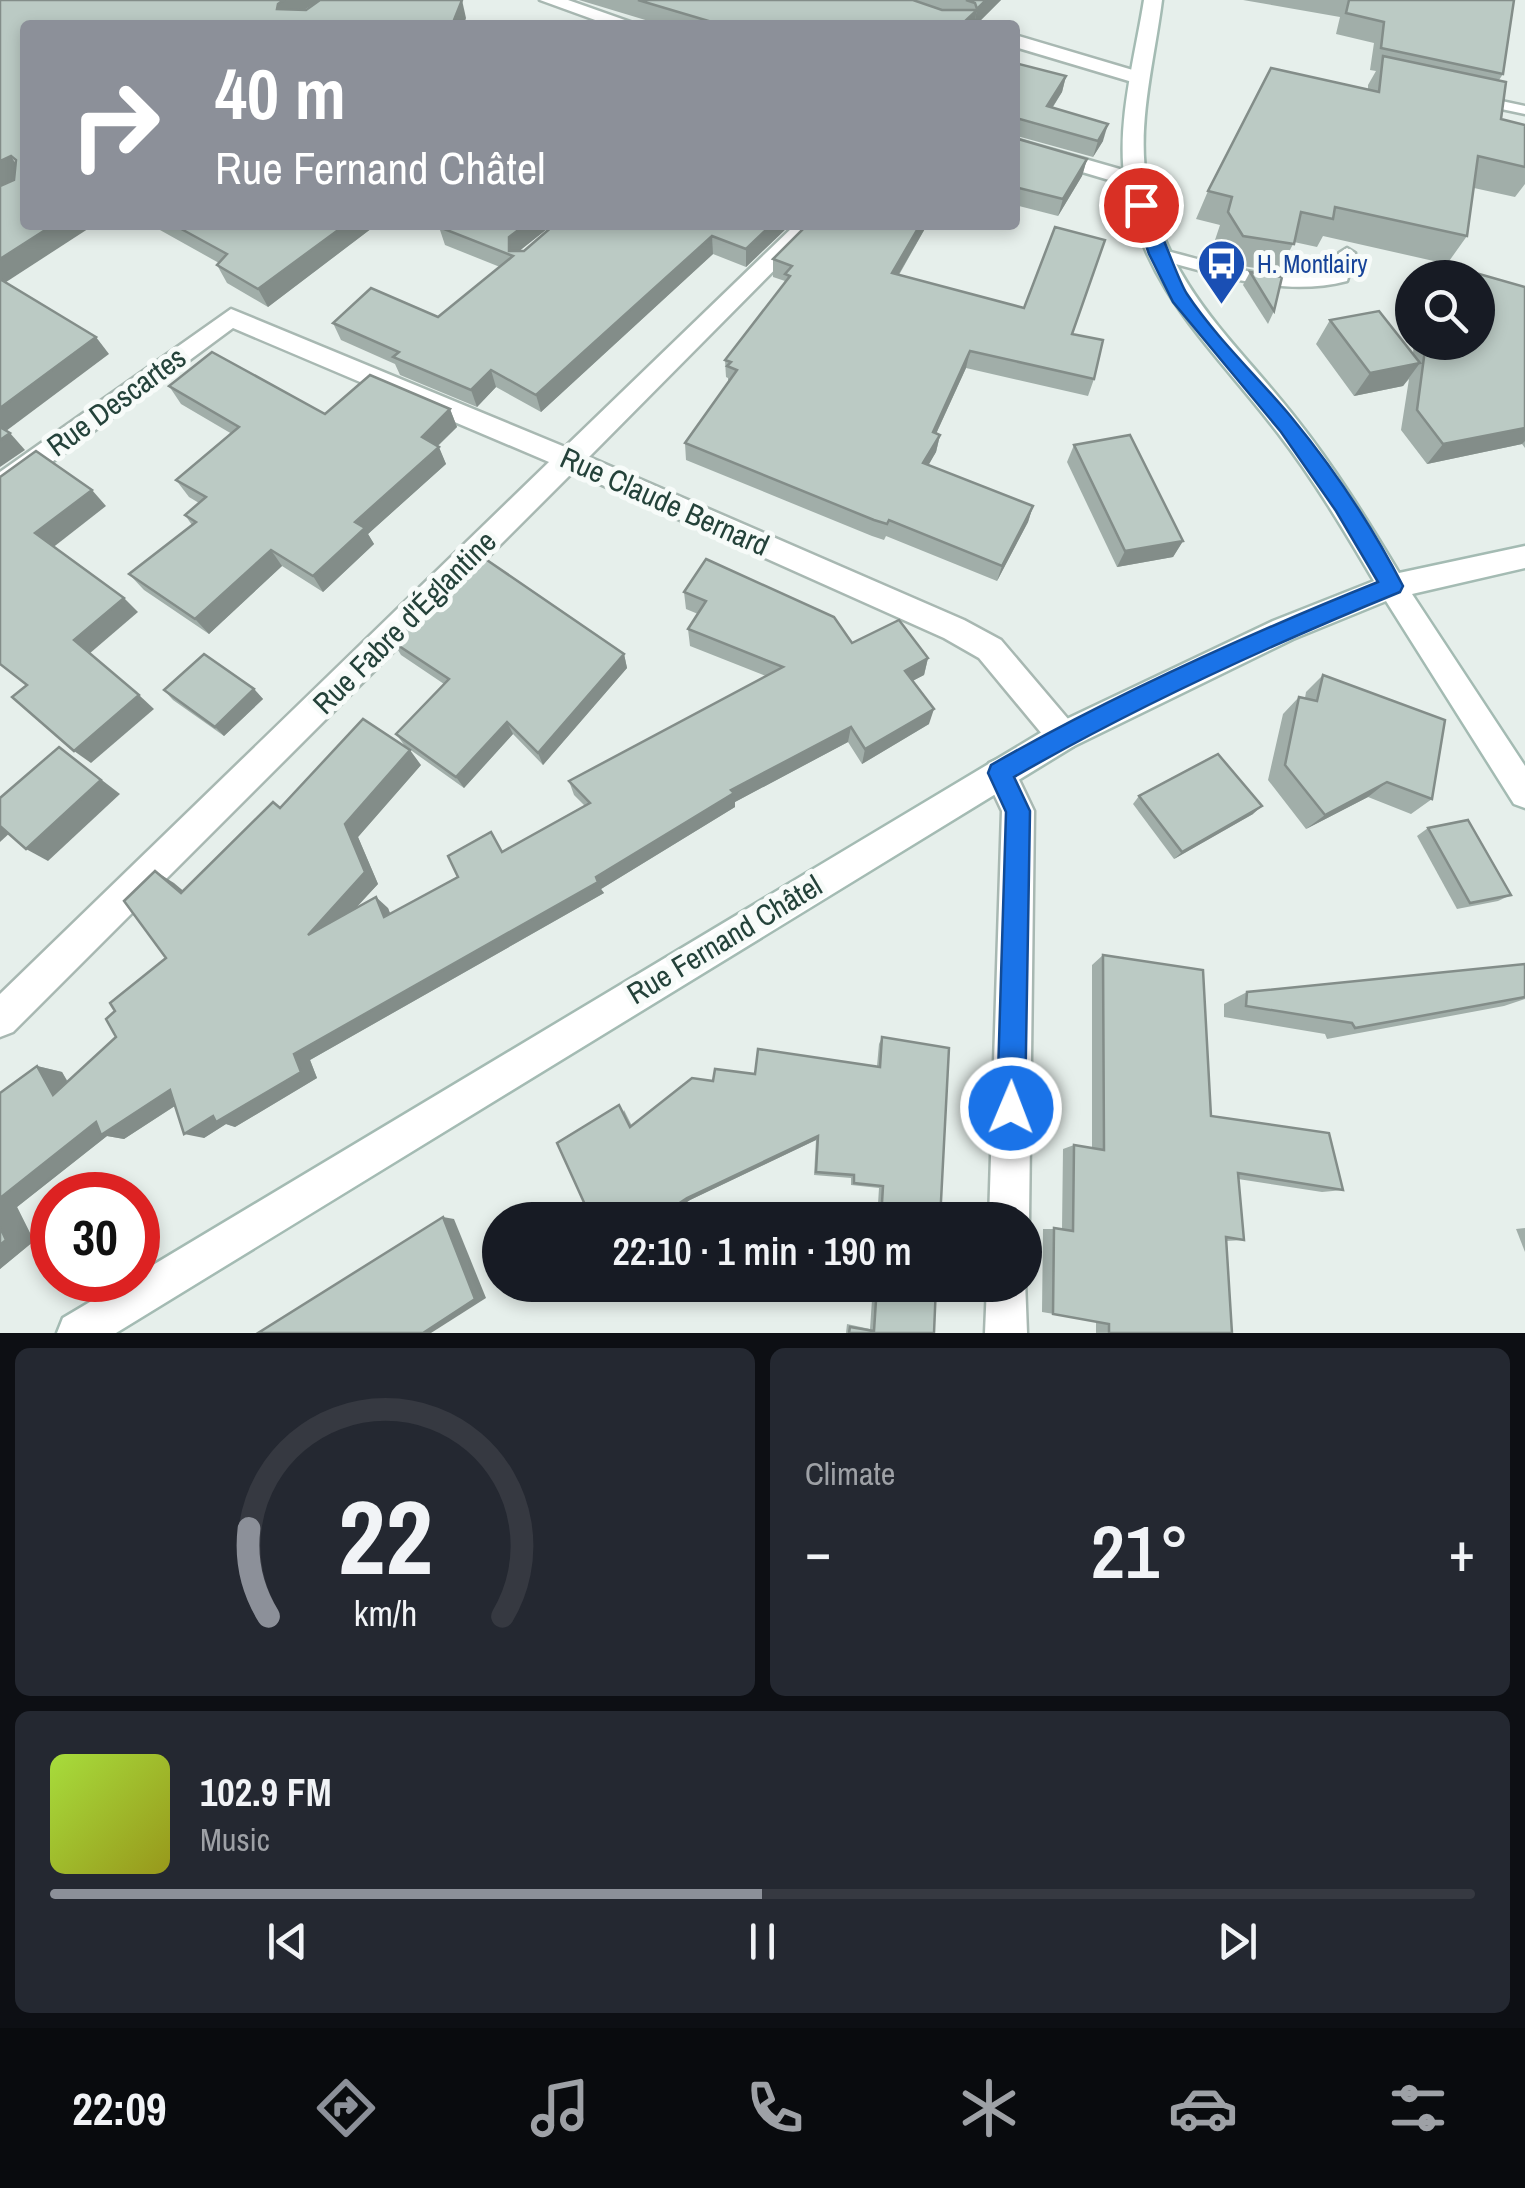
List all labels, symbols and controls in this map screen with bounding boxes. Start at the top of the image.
text: 40 m [215,47,346,141]
icon: right [50,60,180,190]
text: Rue Fernand Châtel [215,137,545,198]
pin [1099,163,1184,248]
icon: arrive [1114,178,1169,233]
bus stop icon: H. Montlairy [1196,238,1248,306]
place label: H. Montlairy [1257,247,1368,281]
map controls [1395,260,1495,360]
button: search [1395,260,1495,360]
street label: Rue Descartes [38,337,194,465]
street label: Rue Claude Bernard [554,437,776,565]
street label: Rue Fabre d'Églantine [304,522,504,722]
street label: Rue Fernand Châtel [619,865,829,1013]
position arrow [959,1056,1063,1160]
speed limit sign: 30 [30,1172,160,1302]
text: 22:10 · 1 min · 190 m [612,1226,912,1277]
text: Climate [805,1452,895,1495]
text: 22 [338,1466,432,1606]
text: 21° [1091,1500,1189,1601]
text: − [805,1514,831,1588]
text: + [1449,1514,1475,1588]
text: km/h [353,1589,417,1637]
text: 102.9 FM [200,1767,332,1818]
text: Music [200,1818,270,1861]
icon: previous [260,1914,315,1969]
icon: pause [735,1914,790,1969]
icon: next [1210,1914,1265,1969]
icon: directions [311,2073,381,2143]
icon: music [525,2073,595,2143]
icon: phone [740,2073,810,2143]
icon: climate [954,2073,1024,2143]
icon: car [1168,2073,1238,2143]
icon: filters [1383,2073,1453,2143]
text: 22:09 [72,2078,167,2139]

